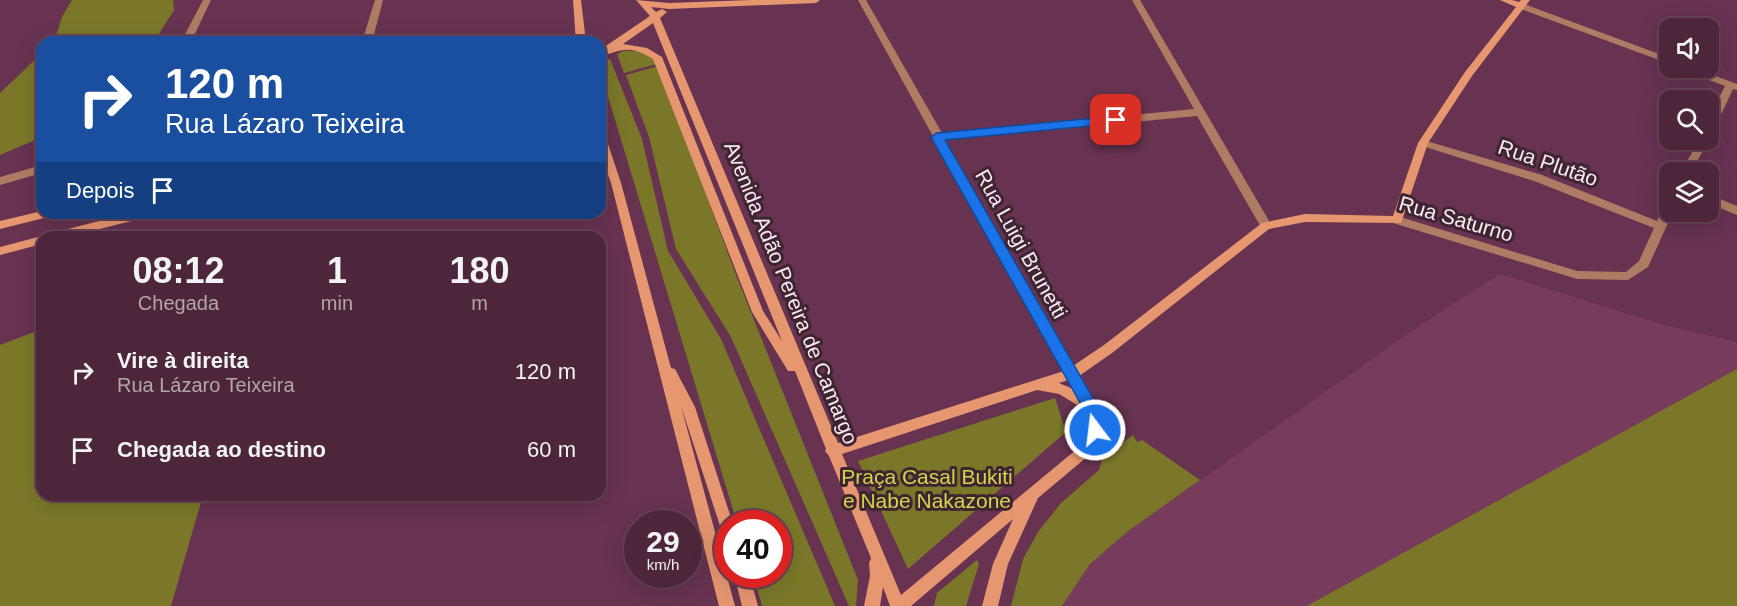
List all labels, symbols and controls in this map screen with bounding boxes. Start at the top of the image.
map controls [1659,18,1719,222]
button: sound [1659,18,1719,78]
icon: right [66,60,144,138]
text: 120 m [165,60,284,107]
button: search [1659,90,1719,150]
pin [1090,94,1141,145]
icon: arrive [1099,103,1132,136]
text: Rua Lázaro Teixeira [165,109,405,139]
street label: Rua Plutão [1495,135,1601,190]
street label: Avenida Adão Pereira de Camargo [720,138,863,447]
button: layers [1659,162,1719,222]
street label: Rua Luigi Brunetti [971,165,1072,322]
icon: arrive [146,174,179,207]
text: Depois [66,178,134,203]
street label: Rua Saturno [1396,191,1516,246]
text: 08:12 [132,250,224,291]
text: 1 [327,250,347,291]
text: 180 [449,250,510,291]
text: Chegada [138,292,219,314]
text: min [321,292,353,314]
text: m [471,292,488,314]
text: Vire à direita [117,348,249,373]
icon: right [66,356,99,389]
text: 120 m [515,359,576,384]
text: Rua Lázaro Teixeira [117,374,295,396]
position arrow [1063,398,1127,462]
icon: arrive [66,434,99,467]
text: Chegada ao destino [117,437,326,462]
text: 60 m [527,437,576,462]
park label: Praça Casal Bukiti e Nabe Nakazone [841,465,1013,512]
speed limit sign: 40 [714,510,792,588]
text: 29 [646,525,680,558]
text: km/h [647,556,679,573]

